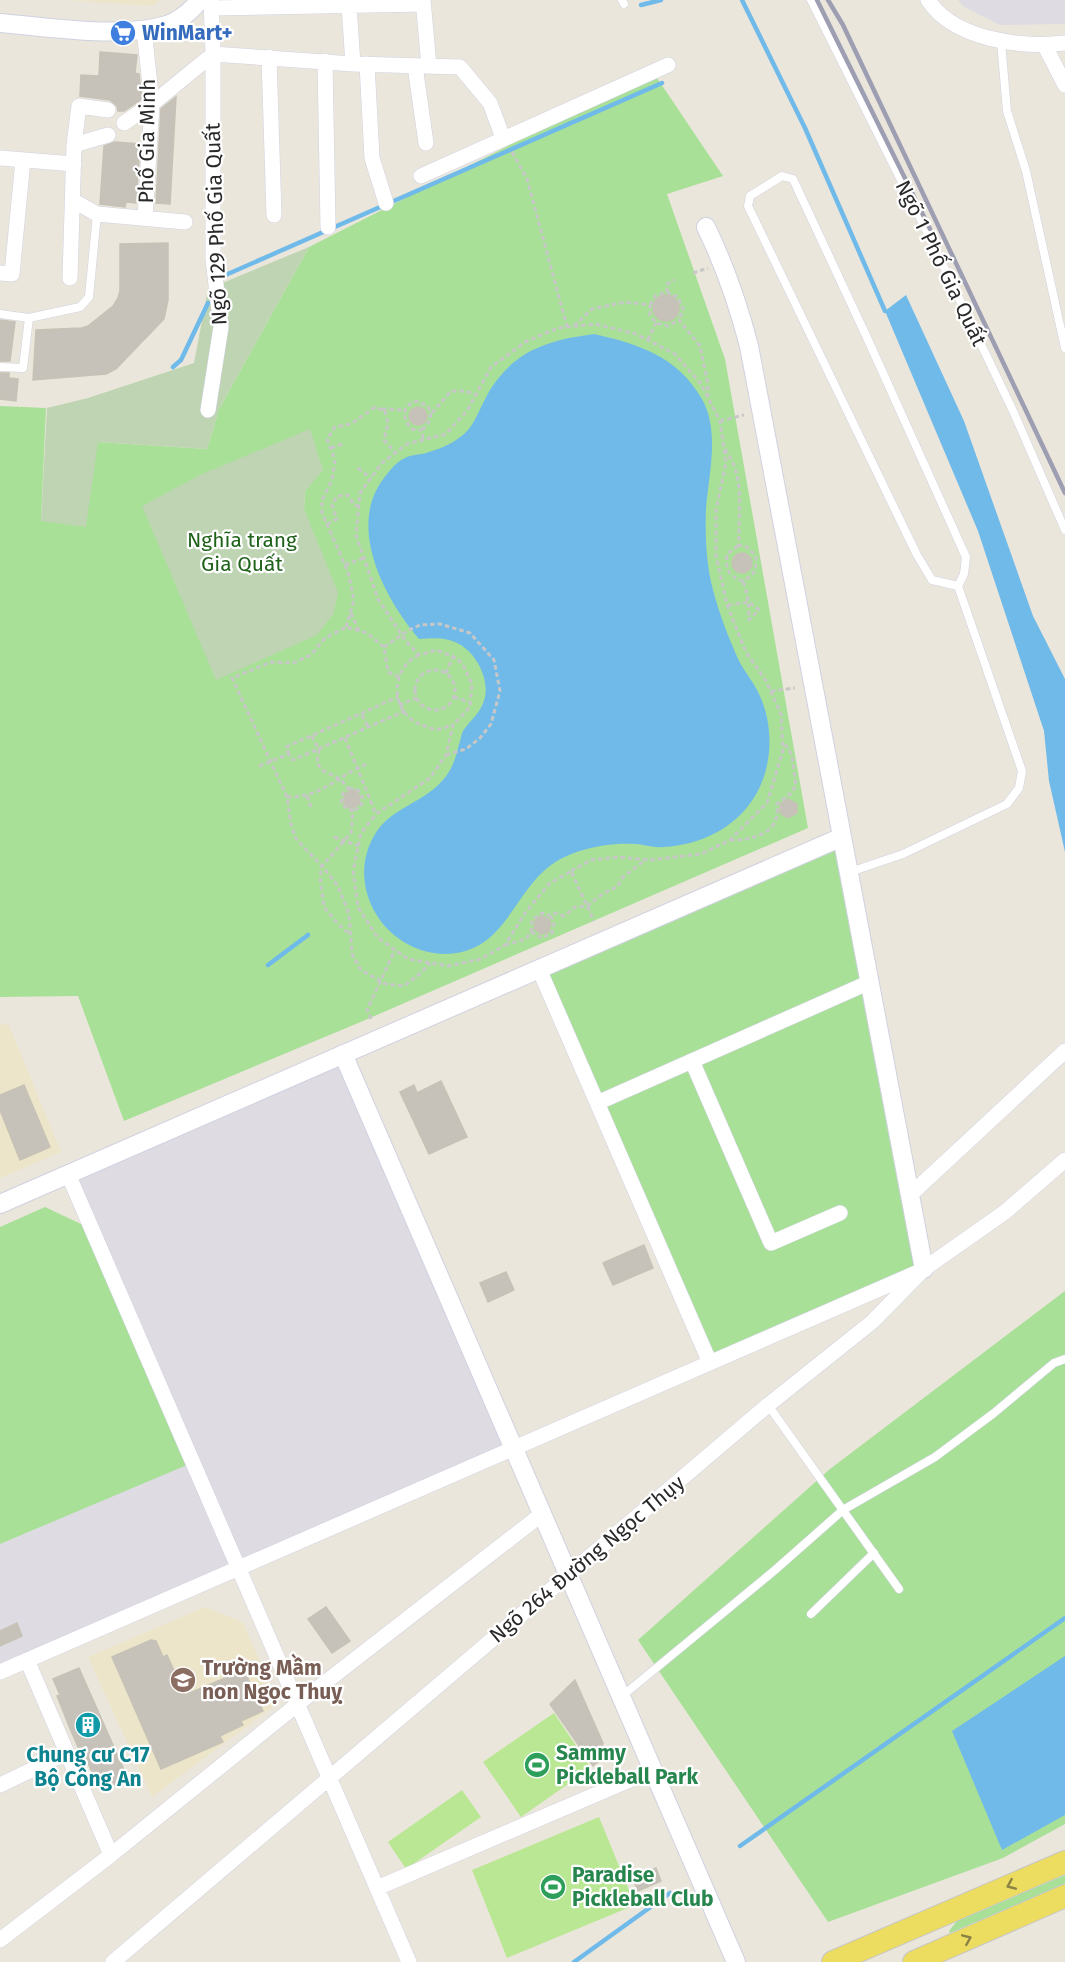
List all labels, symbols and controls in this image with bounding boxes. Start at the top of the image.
supermarket icon: WinMart+ [108,18,138,48]
place label: WinMart+ [142,20,233,46]
street label: Phố Gia Minh [133,78,161,204]
street label: Ngõ 129 Phố Gia Quất [199,122,233,326]
street label: Ngõ 1 Phố Gia Quất [890,176,993,351]
park label: Nghĩa trang Gia Quất [187,527,297,577]
street label: Ngõ 264 Đường Ngọc Thụy [484,1469,690,1648]
place label: Trường Mầm non Ngọc Thuỵ [202,1653,342,1705]
school or university icon: Trường Mầm non Ngọc Thuỵ [168,1665,198,1695]
building icon: Chung cư C17 Bộ Công An [73,1710,103,1740]
place label: Sammy Pickleball Park [556,1740,698,1790]
place label: Chung cư C17 Bộ Công An [26,1742,150,1792]
sports icon: Sammy Pickleball Park [522,1750,552,1780]
place label: Paradise Pickleball Club [572,1862,714,1912]
sports icon: Paradise Pickleball Club [538,1872,568,1902]
one-way arrow [1007,1878,1018,1890]
one-way arrow [961,1934,972,1946]

